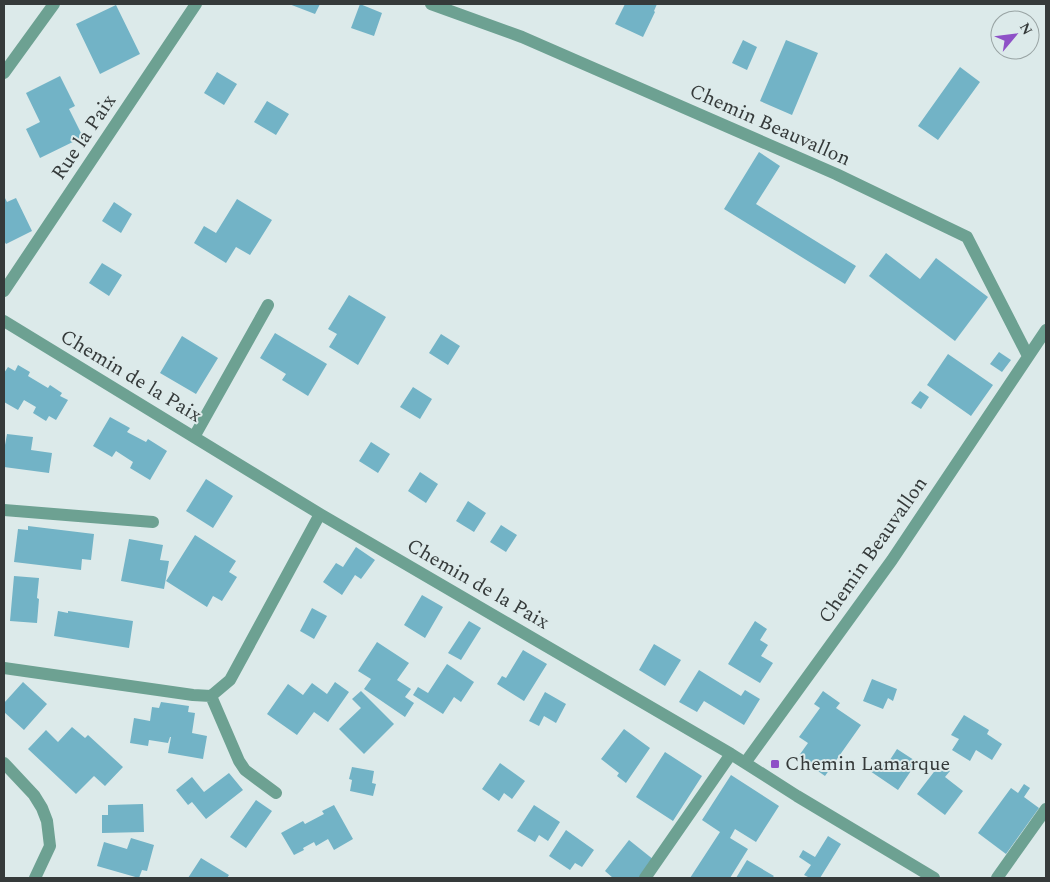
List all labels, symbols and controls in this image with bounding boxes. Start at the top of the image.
north arrow [990,10,1040,60]
text: N [1014,19,1038,39]
street label: Chemin Beauvallon [685,76,855,174]
street label: Rue la Paix [44,88,124,186]
street label: Chemin de la Paix [54,322,208,430]
street label: Chemin Beauvallon [811,470,935,630]
street label: Chemin de la Paix [401,531,555,637]
place label: Chemin Lamarque [785,749,950,779]
marker: Chemin Lamarque [769,758,781,770]

